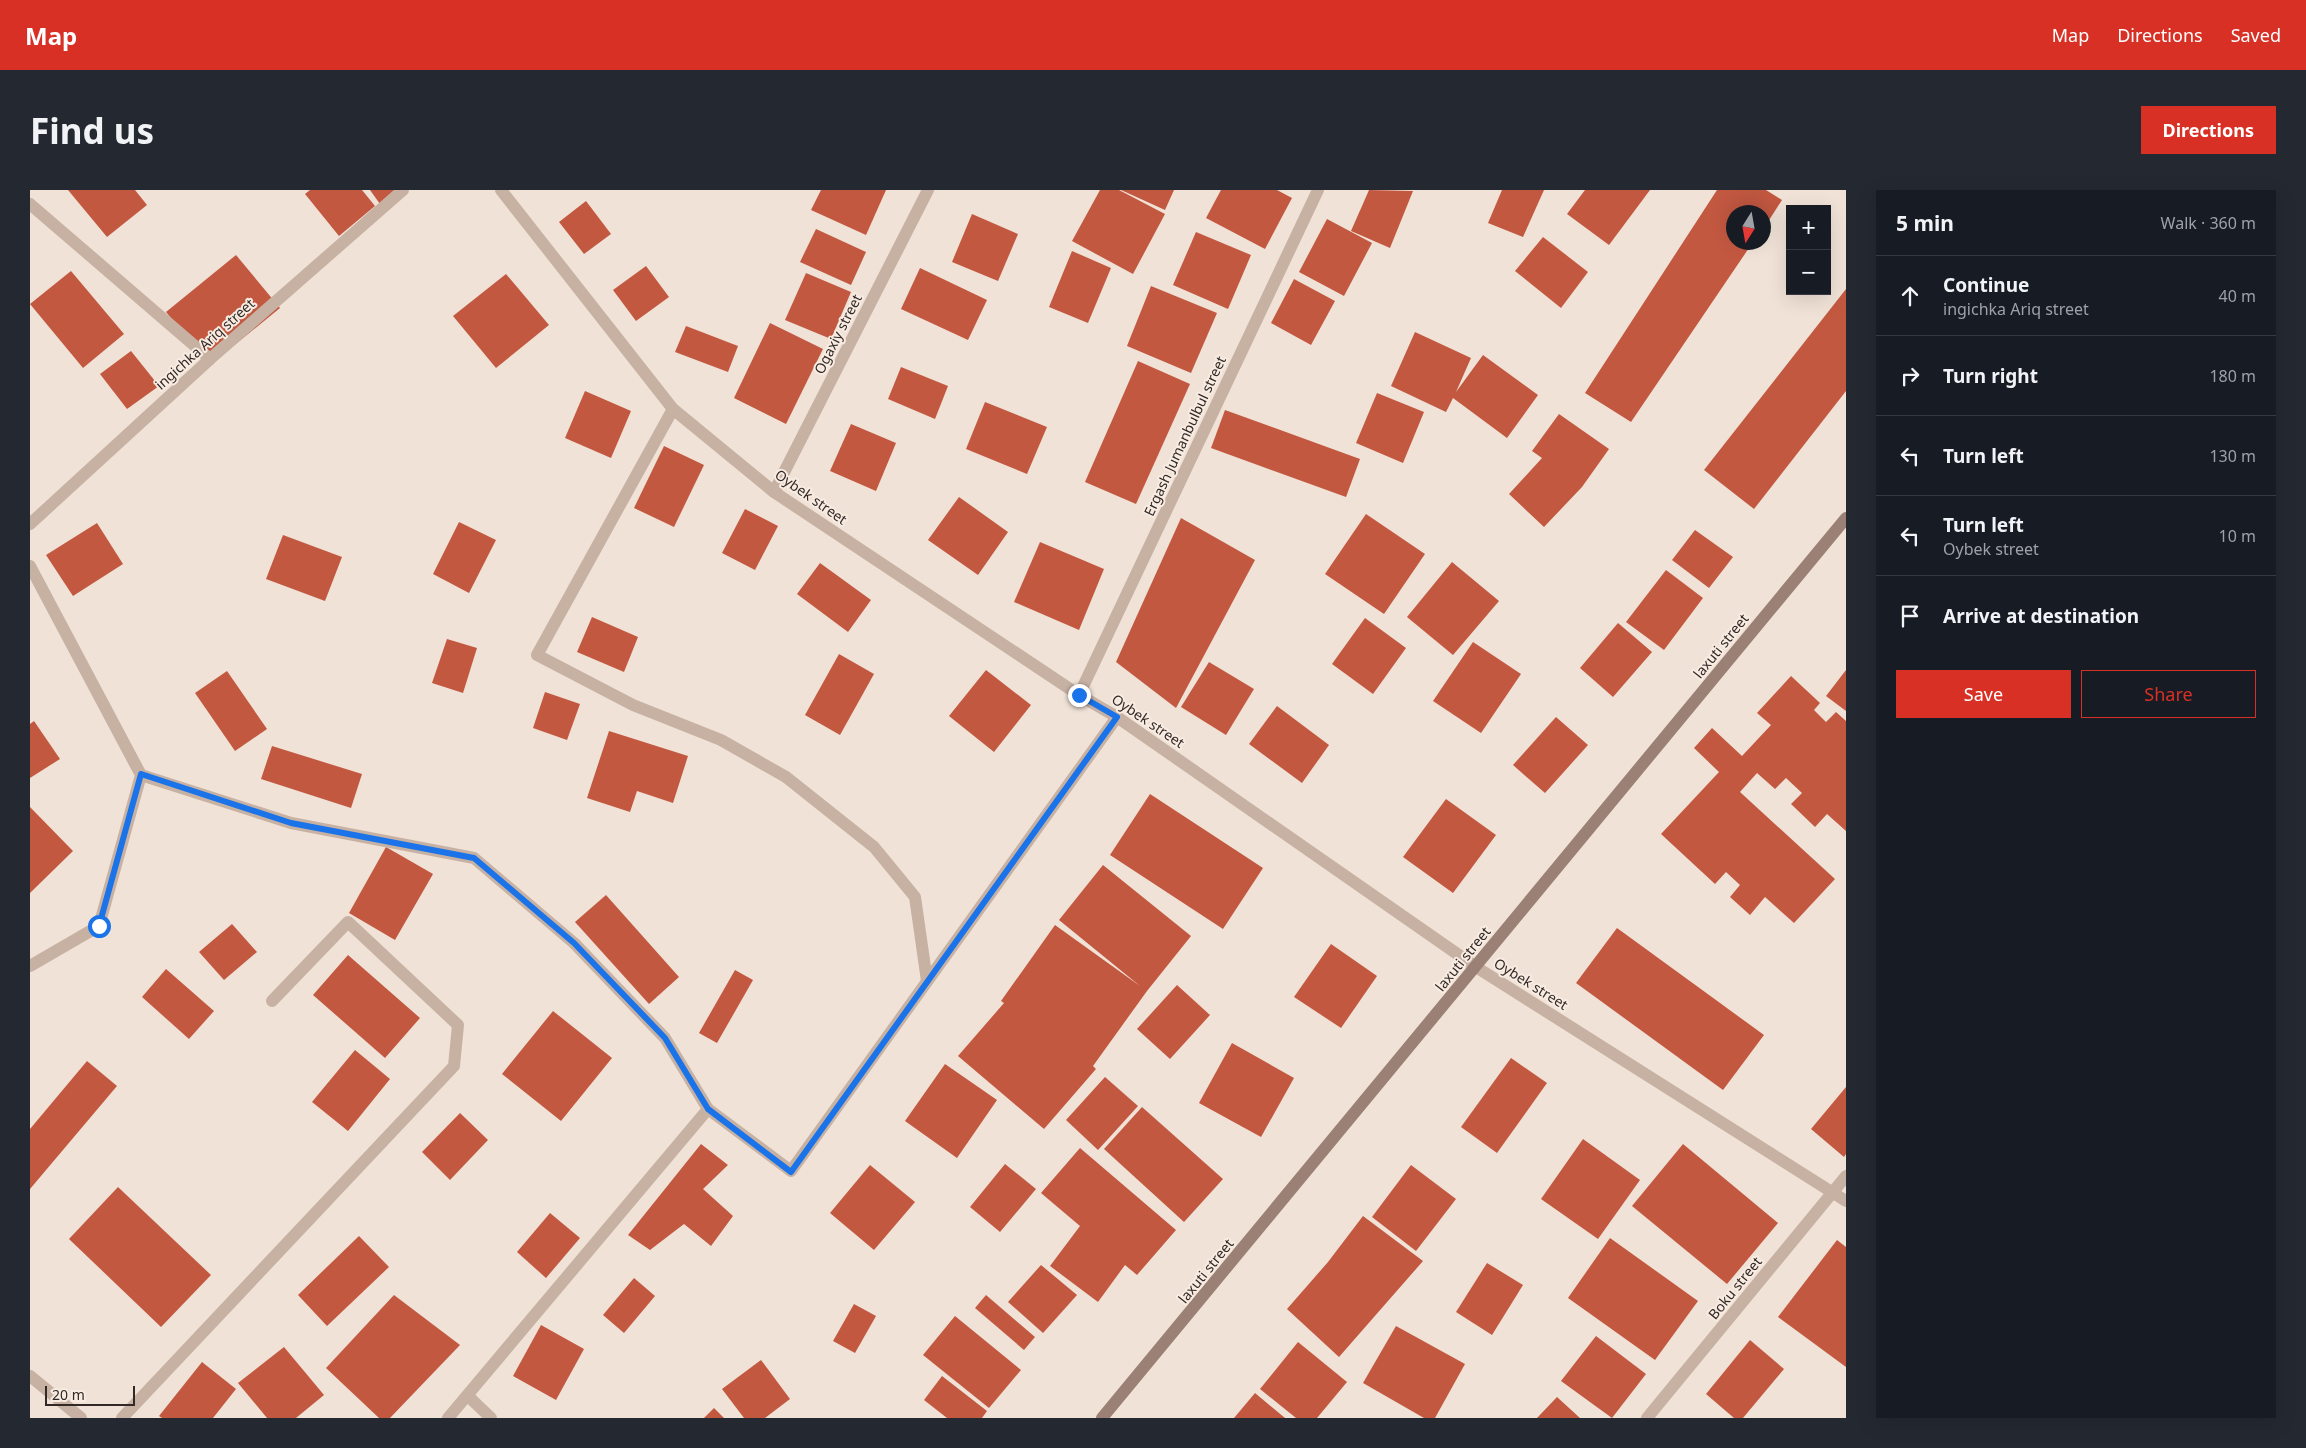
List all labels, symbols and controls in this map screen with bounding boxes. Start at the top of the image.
text: Map [25,19,77,52]
text: Map [2052,23,2089,47]
text: Directions [2117,23,2203,47]
text: Saved [2231,23,2281,47]
button: Directions [2141,106,2276,154]
text: Find us [30,107,154,154]
north arrow [1726,205,1771,250]
map controls [1786,205,1831,295]
button: + [1786,205,1831,250]
text: 5 min [1896,209,1954,237]
text: Walk · 360 m [2161,212,2256,234]
button: − [1786,250,1831,295]
text: Continue [1943,272,2029,298]
icon: ahead [1896,282,1924,310]
text: 40 m [2219,285,2256,307]
street label: Ogaxiy street [809,291,866,377]
street label: ingichka Ariq street [151,294,258,393]
text: ingichka Ariq street [1943,298,2089,320]
street label: Ergash Jumanbulbul street [1139,353,1230,519]
icon: right [1896,362,1924,390]
text: Turn right [1943,363,2038,389]
text: 180 m [2209,365,2256,387]
icon: left [1896,442,1924,470]
text: Turn left [1943,443,2024,469]
text: 130 m [2209,445,2256,467]
street label: Oybek street [772,465,851,528]
text: Turn left [1943,512,2024,538]
icon: left [1896,522,1924,550]
text: 10 m [2219,525,2256,547]
text: Oybek street [1943,538,2039,560]
icon: arrive [1896,602,1924,630]
text: Arrive at destination [1943,603,2139,629]
street label: laxuti street [1689,609,1753,682]
button: Save [1896,670,2071,718]
button: Share [2081,670,2256,718]
route end [1068,684,1091,707]
street label: Oybek street [1108,689,1188,752]
route start [88,915,111,938]
street label: laxuti street [1431,922,1495,995]
street label: Oybek street [1491,953,1572,1014]
street label: laxuti street [1174,1234,1238,1307]
street label: Boku street [1703,1252,1766,1323]
scale bar [45,1383,135,1406]
text: 20 m [52,1385,85,1404]

